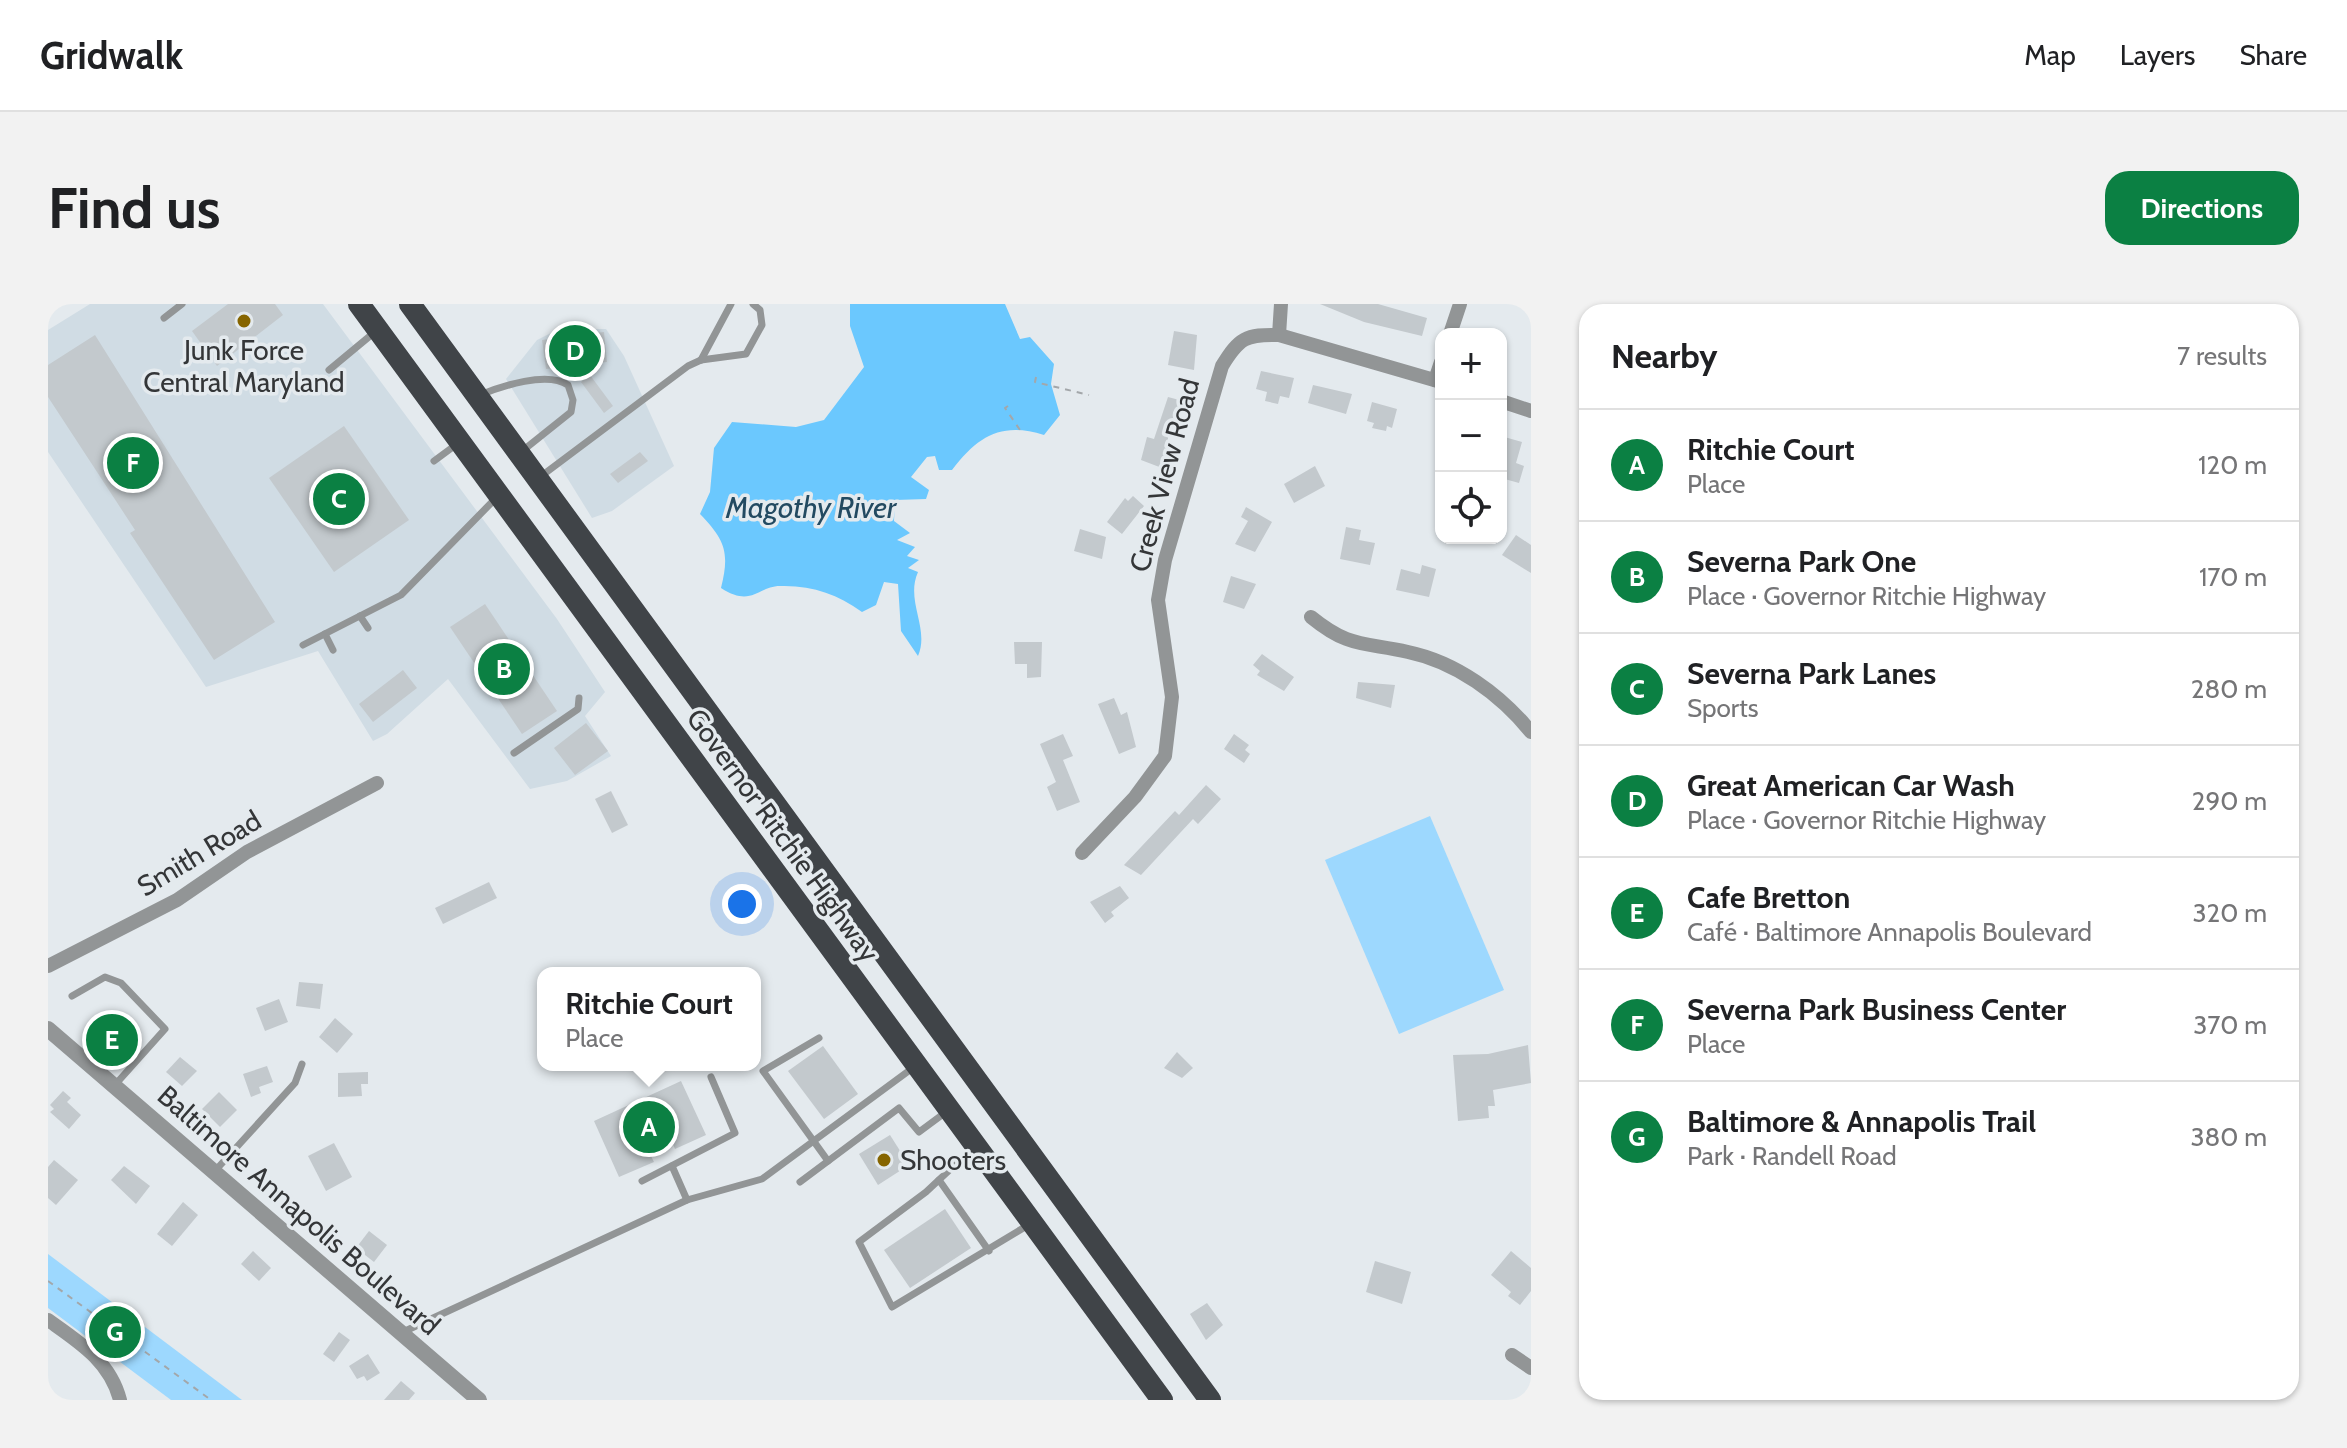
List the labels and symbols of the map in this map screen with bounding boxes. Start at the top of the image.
marker: Junk Force Central Maryland [235,312,253,330]
pin: D [549,321,601,381]
place label: Junk Force Central Maryland [143,333,345,399]
street label: Creek View Road [1122,375,1206,575]
pin: F [107,433,159,493]
pin: C [313,469,365,529]
water label: Magothy River [725,489,898,526]
pin: B [478,639,530,699]
street label: Governor Ritchie Highway [680,702,886,968]
street label: Smith Road [131,803,267,903]
your location [722,884,762,924]
pin: E [86,1010,138,1070]
street label: Baltimore Annapolis Boulevard [151,1078,447,1342]
pin: A [623,1097,675,1157]
place label: Shooters [900,1143,1006,1177]
marker: Shooters [875,1151,893,1169]
pin: G [89,1302,141,1362]

